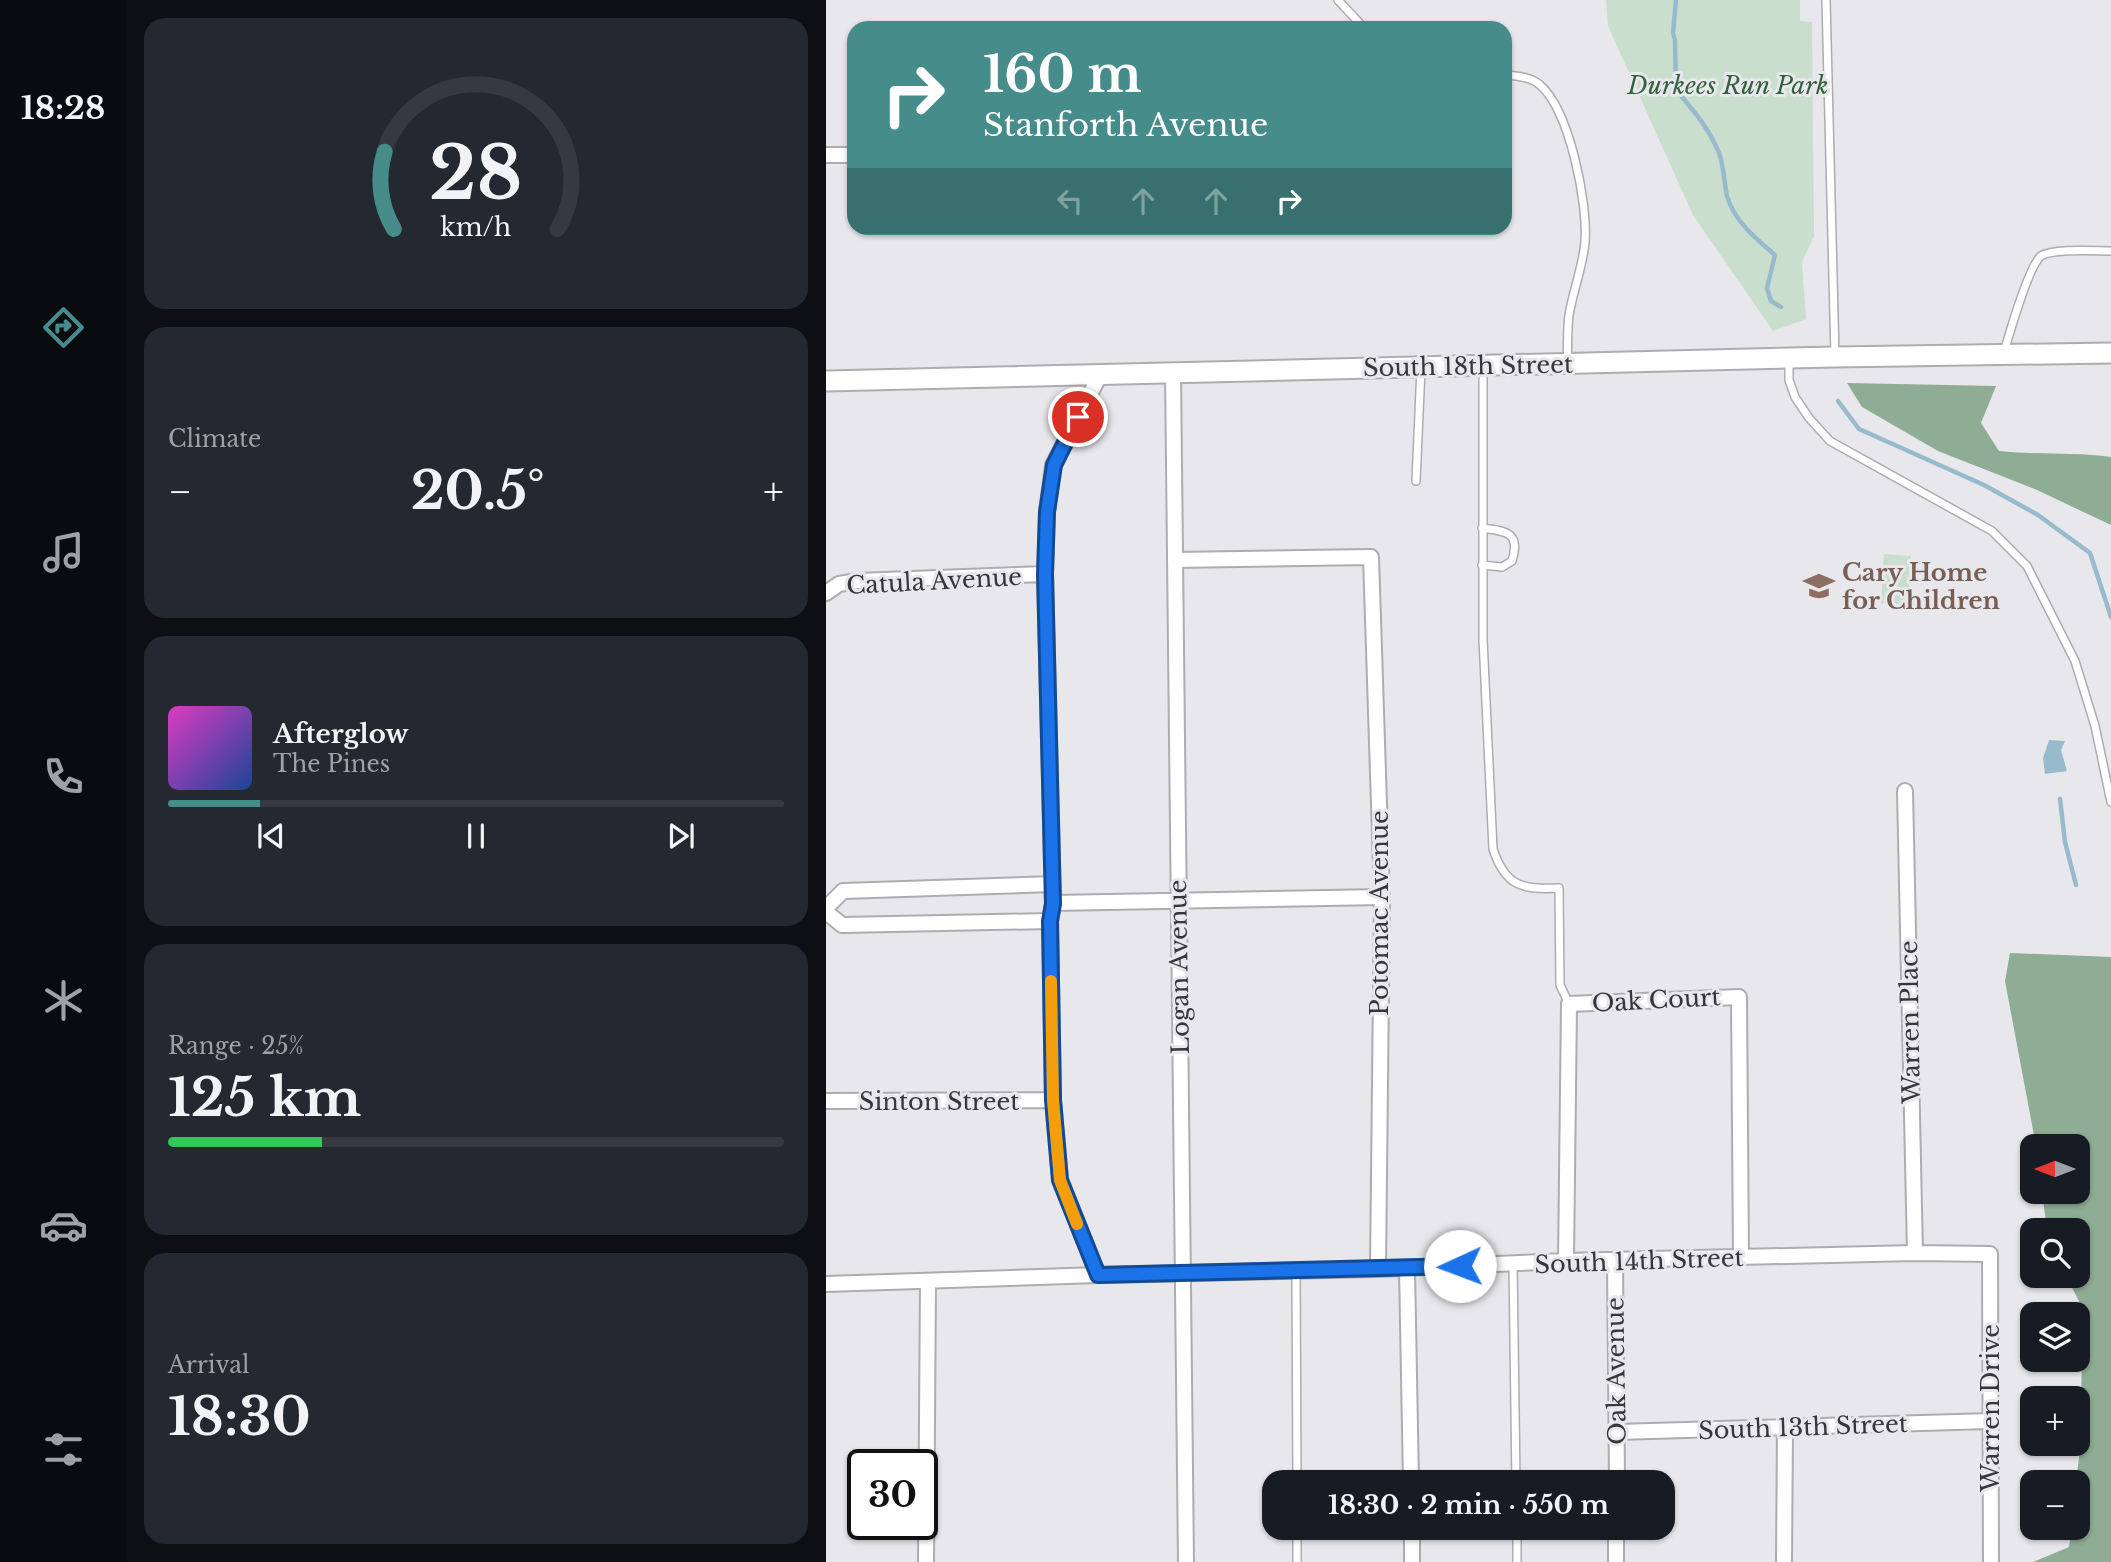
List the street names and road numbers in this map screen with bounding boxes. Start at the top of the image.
street label: South 18th Street [1363,350,1573,382]
street label: Catula Avenue [845,562,1023,600]
street label: Potomac Avenue [1365,810,1394,1016]
street label: Logan Avenue [1163,879,1195,1055]
street label: Warren Place [1894,940,1926,1105]
street label: Oak Court [1591,982,1721,1018]
street label: Sinton Street [859,1087,1019,1116]
street label: South 14th Street [1534,1243,1744,1279]
street label: Oak Avenue [1600,1297,1632,1445]
street label: Warren Drive [1976,1324,2005,1493]
street label: South 13th Street [1698,1409,1908,1445]

